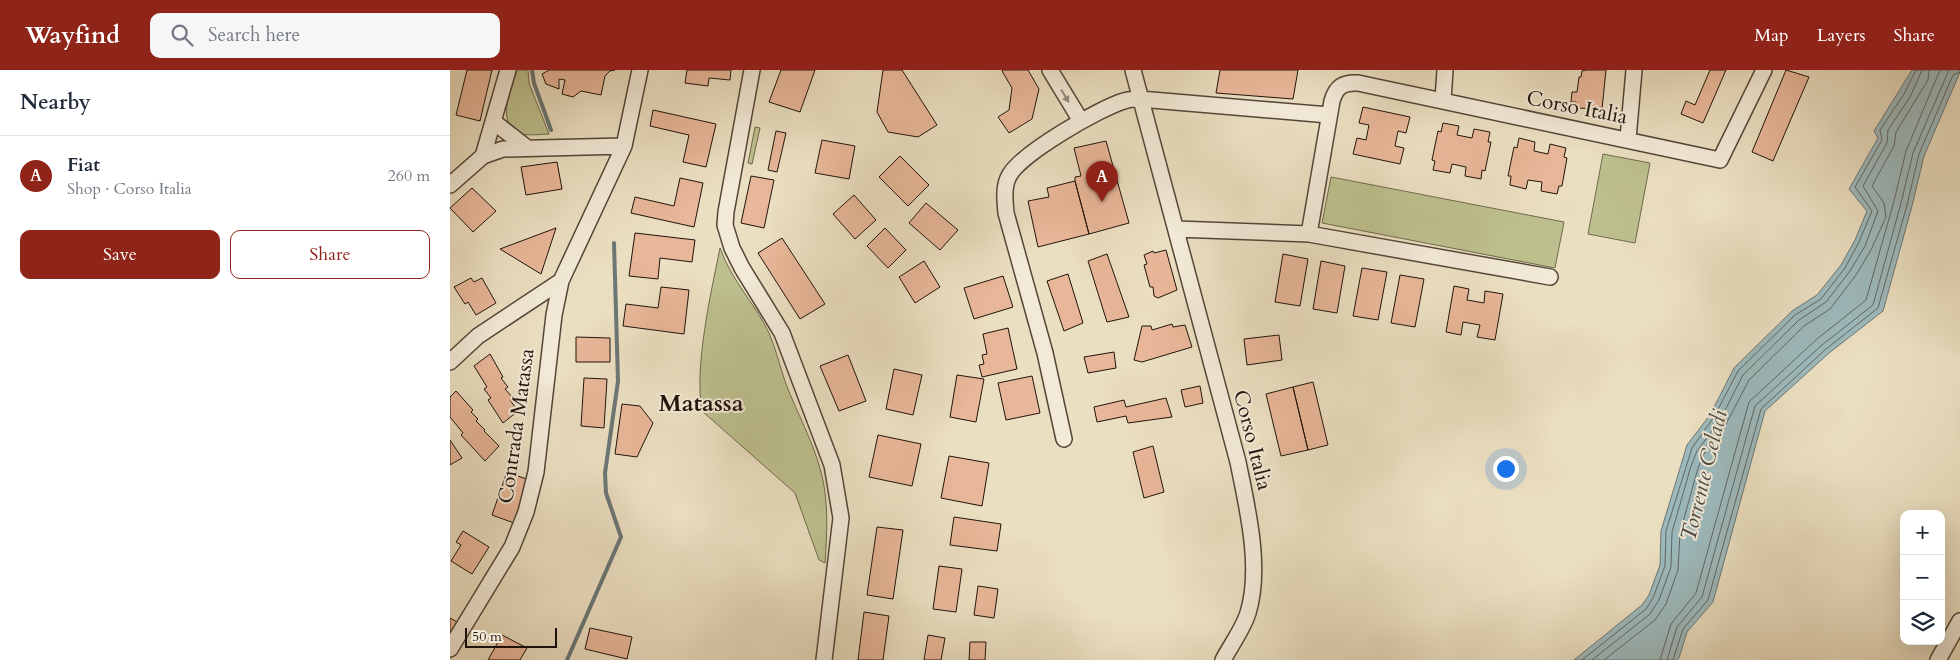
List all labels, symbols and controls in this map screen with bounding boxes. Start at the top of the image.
search box [150,13,500,58]
text: Wayfind [25,19,120,52]
icon: search [168,21,196,49]
text: Search here [208,22,300,48]
text: Map [1754,23,1789,48]
text: Layers [1817,23,1866,48]
text: Share [1894,23,1935,48]
street label: Corso Italia [1524,83,1630,131]
text: Nearby [20,88,91,117]
one-way arrow [1061,89,1070,102]
text: Fiat [67,152,100,178]
pin: A [1086,161,1118,202]
text: A [30,165,42,187]
text: 260 m [388,165,430,187]
text: Shop · Corso Italia [67,178,192,200]
button: Save [20,230,220,279]
button: Share [230,230,430,279]
street label: Contrada Matassa [491,347,542,505]
district label: Matassa [658,387,744,420]
street label: Corso Italia [1226,387,1279,493]
water label: Torrente Celadi [1673,406,1735,544]
your location [1493,456,1519,482]
map controls [1900,510,1945,645]
button: + [1900,510,1945,555]
button: − [1900,555,1945,600]
button: layers [1900,600,1945,645]
scale bar [465,625,558,648]
text: 50 m [472,627,502,646]

